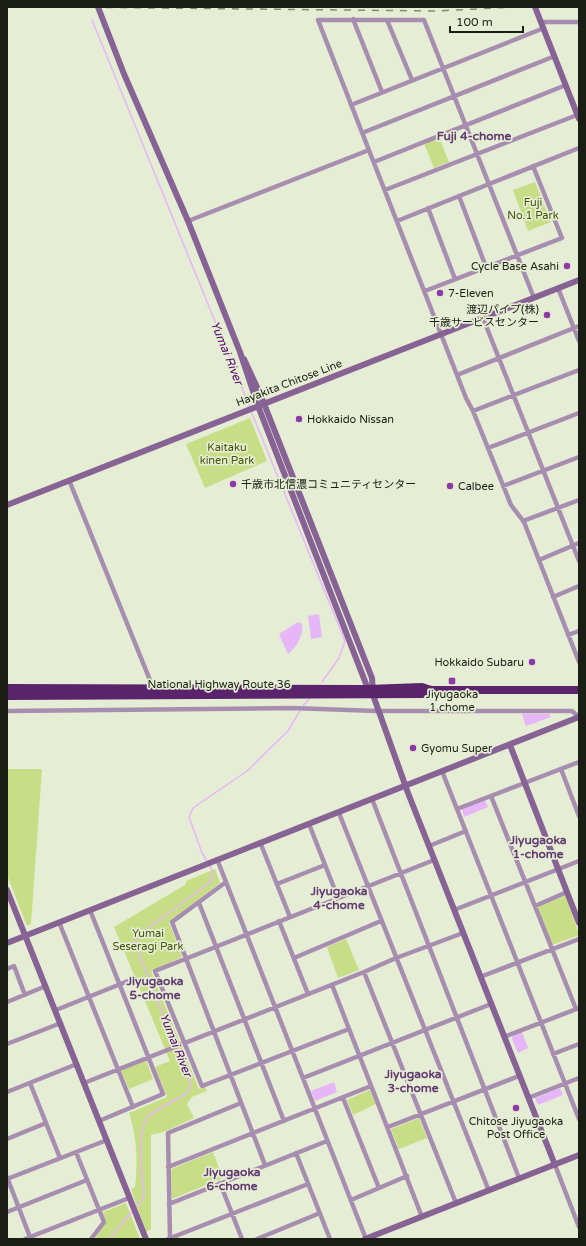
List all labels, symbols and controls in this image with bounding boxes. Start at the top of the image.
scale bar [450,8,523,34]
text: 100 m [456,15,493,29]
district label: Fuji 4-chome [437,129,512,144]
park label: Fuji No.1 Park [507,196,559,222]
place label: Cycle Base Asahi [471,260,559,273]
marker: Cycle Base Asahi [562,261,572,271]
place label: 7-Eleven [448,287,494,300]
marker: 7-Eleven [435,288,445,298]
place label: 渡辺パイプ(株) 千歳サービスセンター [429,303,539,329]
marker: 渡辺パイプ(株) 千歳サービスセンター [542,310,552,320]
water label: Yumai River [208,319,247,388]
street label: Hayakita Chitose Line [234,357,344,409]
place label: Hokkaido Nissan [307,413,394,426]
marker: Hokkaido Nissan [294,414,304,424]
park label: Kaitaku kinen Park [200,441,254,467]
place label: 千歳市北信濃コミュニティセンター [241,478,416,491]
marker: 千歳市北信濃コミュニティセンター [228,479,238,489]
place label: Calbee [458,480,494,493]
marker: Calbee [445,481,455,491]
place label: Hokkaido Subaru [434,656,524,669]
marker: Hokkaido Subaru [527,657,537,667]
marker: Jiyugaoka 1 chome [447,676,457,686]
street label: National Highway Route 36 [147,678,291,691]
place label: Jiyugaoka 1 chome [426,688,478,714]
place label: Gyomu Super [421,742,493,755]
marker: Gyomu Super [408,743,418,753]
district label: Jiyugaoka 1-chome [508,833,567,861]
district label: Jiyugaoka 4-chome [309,884,368,912]
park label: Yumai Seseragi Park [113,927,183,953]
district label: Jiyugaoka 5-chome [125,974,184,1002]
water label: Yumai River [157,1011,196,1080]
district label: Jiyugaoka 3-chome [383,1067,442,1095]
marker: Chitose Jiyugaoka Post Office [511,1103,521,1113]
place label: Chitose Jiyugaoka Post Office [469,1115,563,1141]
district label: Jiyugaoka 6-chome [202,1165,261,1193]

